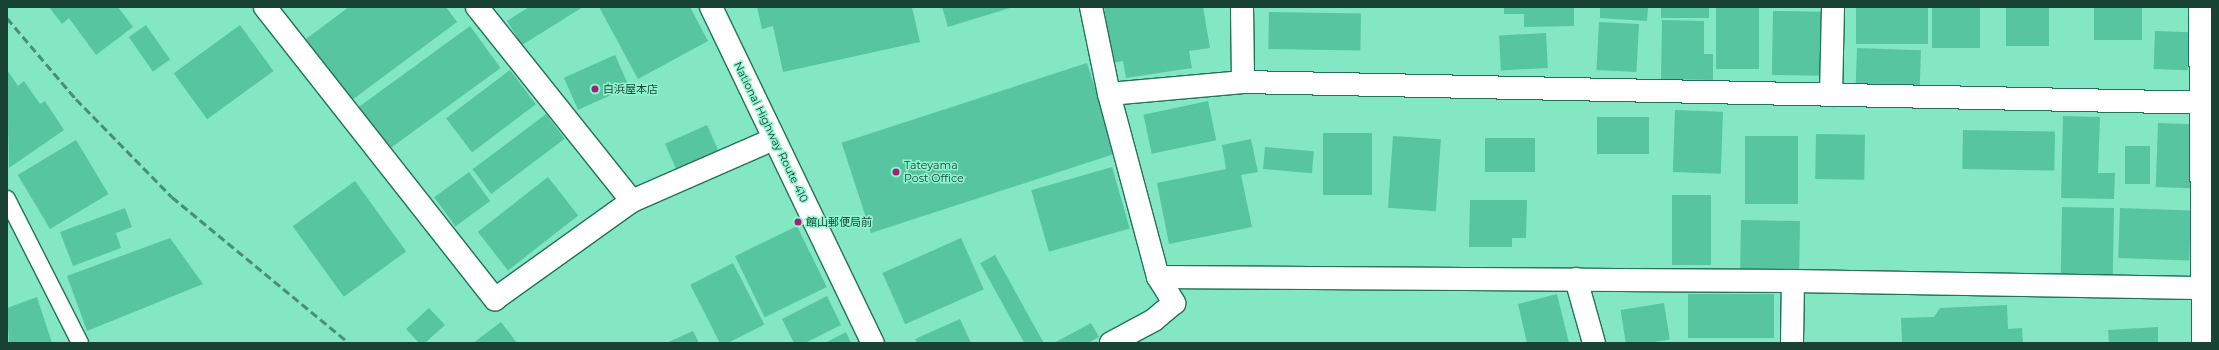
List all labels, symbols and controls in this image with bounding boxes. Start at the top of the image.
street label: National Highway Route 410 [731,59,811,205]
place label: 白浜屋本店 [603,82,658,96]
marker: 白浜屋本店 [590,84,600,94]
place label: Tateyama Post Office [904,159,964,185]
marker: Tateyama Post Office [891,167,901,177]
place label: 館山郵便局前 [806,215,872,229]
marker: 館山郵便局前 [793,217,803,227]

